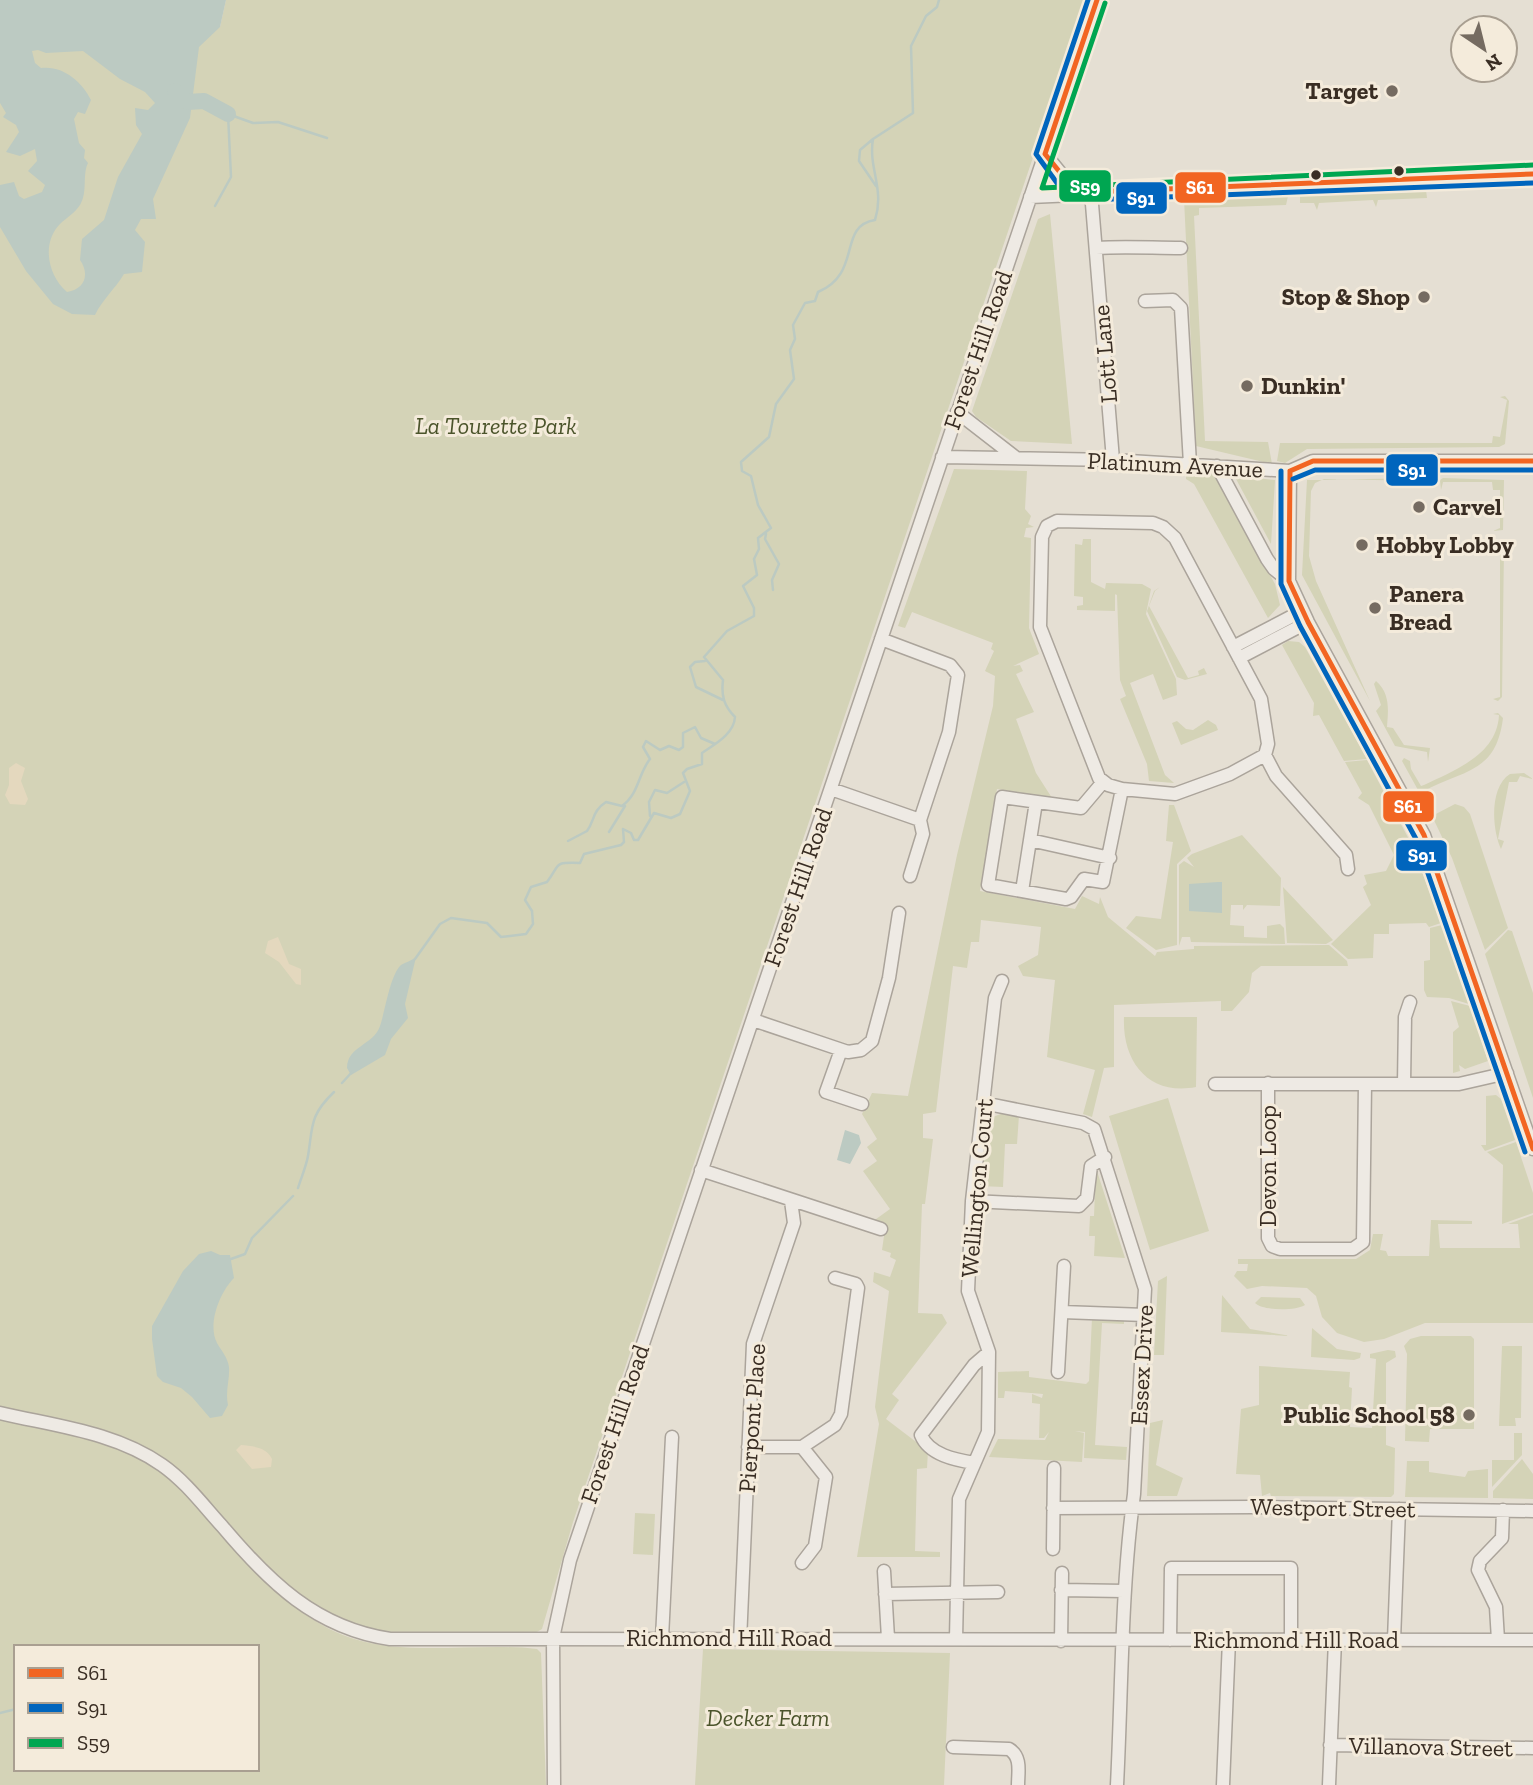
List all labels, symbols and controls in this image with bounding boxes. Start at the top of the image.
north arrow [1449,14,1519,84]
text: N [1481,49,1506,76]
place label: Target [1305,76,1378,105]
marker: Target [1384,83,1400,99]
unlabelled marker [1392,164,1406,178]
unlabelled marker [1309,168,1323,182]
line badge: S59 [1058,169,1112,203]
line badge: S61 [1174,171,1227,204]
text: S59 [1070,175,1100,198]
text: S61 [1186,176,1215,199]
line badge: S91 [1115,181,1168,215]
text: S91 [1127,187,1156,210]
street label: Forest Hill Road [937,267,1018,433]
place label: Stop & Shop [1281,282,1410,311]
marker: Stop & Shop [1416,289,1432,305]
street label: Lott Lane [1086,304,1123,404]
place label: Dunkin' [1261,371,1345,400]
marker: Dunkin' [1239,378,1255,394]
park label: La Tourette Park [415,411,577,440]
street label: Platinum Avenue [1086,445,1264,484]
line badge: S91 [1385,453,1439,487]
text: S91 [1398,459,1427,482]
place label: Carvel [1433,492,1502,521]
marker: Carvel [1411,499,1427,515]
place label: Hobby Lobby [1376,530,1514,559]
marker: Hobby Lobby [1354,537,1370,553]
place label: Panera Bread [1389,579,1464,636]
marker: Panera Bread [1367,600,1383,616]
line badge: S61 [1382,790,1435,823]
text: S61 [1394,795,1423,818]
street label: Forest Hill Road [757,804,838,970]
line badge: S91 [1395,839,1448,872]
text: S91 [1408,844,1437,867]
street label: Wellington Court [954,1097,999,1279]
street label: Devon Loop [1253,1105,1282,1227]
street label: Essex Drive [1124,1304,1159,1426]
street label: Forest Hill Road [574,1341,655,1507]
street label: Pierpont Place [732,1342,771,1494]
place label: Public School 58 [1283,1400,1455,1429]
marker: Public School 58 [1461,1407,1477,1423]
street label: Westport Street [1250,1492,1416,1523]
street label: Richmond Hill Road [626,1623,832,1652]
street label: Richmond Hill Road [1193,1625,1399,1654]
legend [14,1645,259,1771]
text: S61 [77,1660,107,1685]
text: S91 [77,1695,107,1720]
park label: Decker Farm [706,1703,830,1732]
text: S59 [77,1730,110,1755]
street label: Villanova Street [1348,1731,1514,1762]

